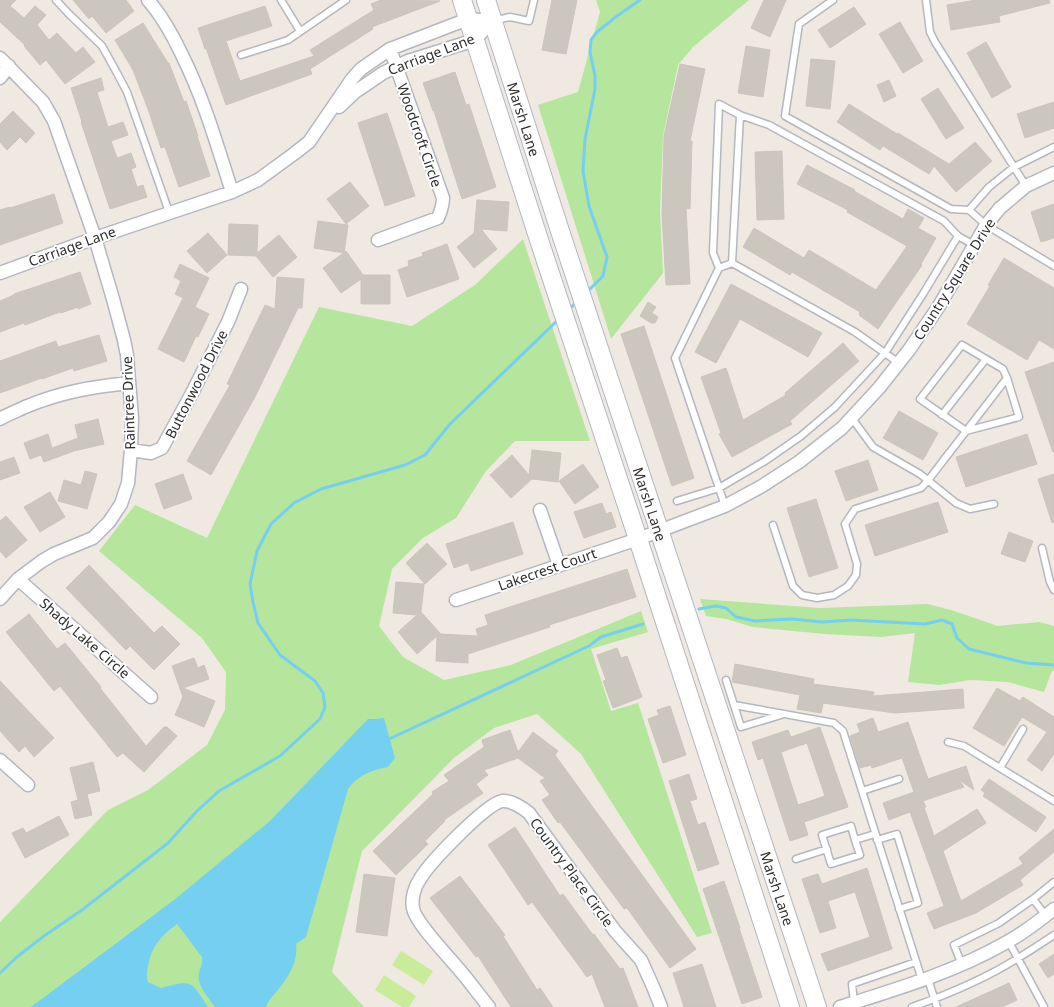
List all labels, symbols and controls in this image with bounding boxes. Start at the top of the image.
street label: Carriage Lane [385,29,477,79]
street label: Marsh Lane [503,79,545,159]
street label: Woodcroft Circle [393,81,447,190]
street label: Country Square Drive [909,214,999,344]
street label: Carriage Lane [26,221,118,271]
street label: Buttonwood Drive [160,326,232,442]
street label: Raintree Drive [117,356,139,450]
street label: Marsh Lane [629,464,672,544]
street label: Lakecrest Court [495,543,599,595]
street label: Shady Lake Circle [36,593,134,683]
street label: Country Place Circle [526,814,618,931]
street label: Marsh Lane [757,849,799,928]

